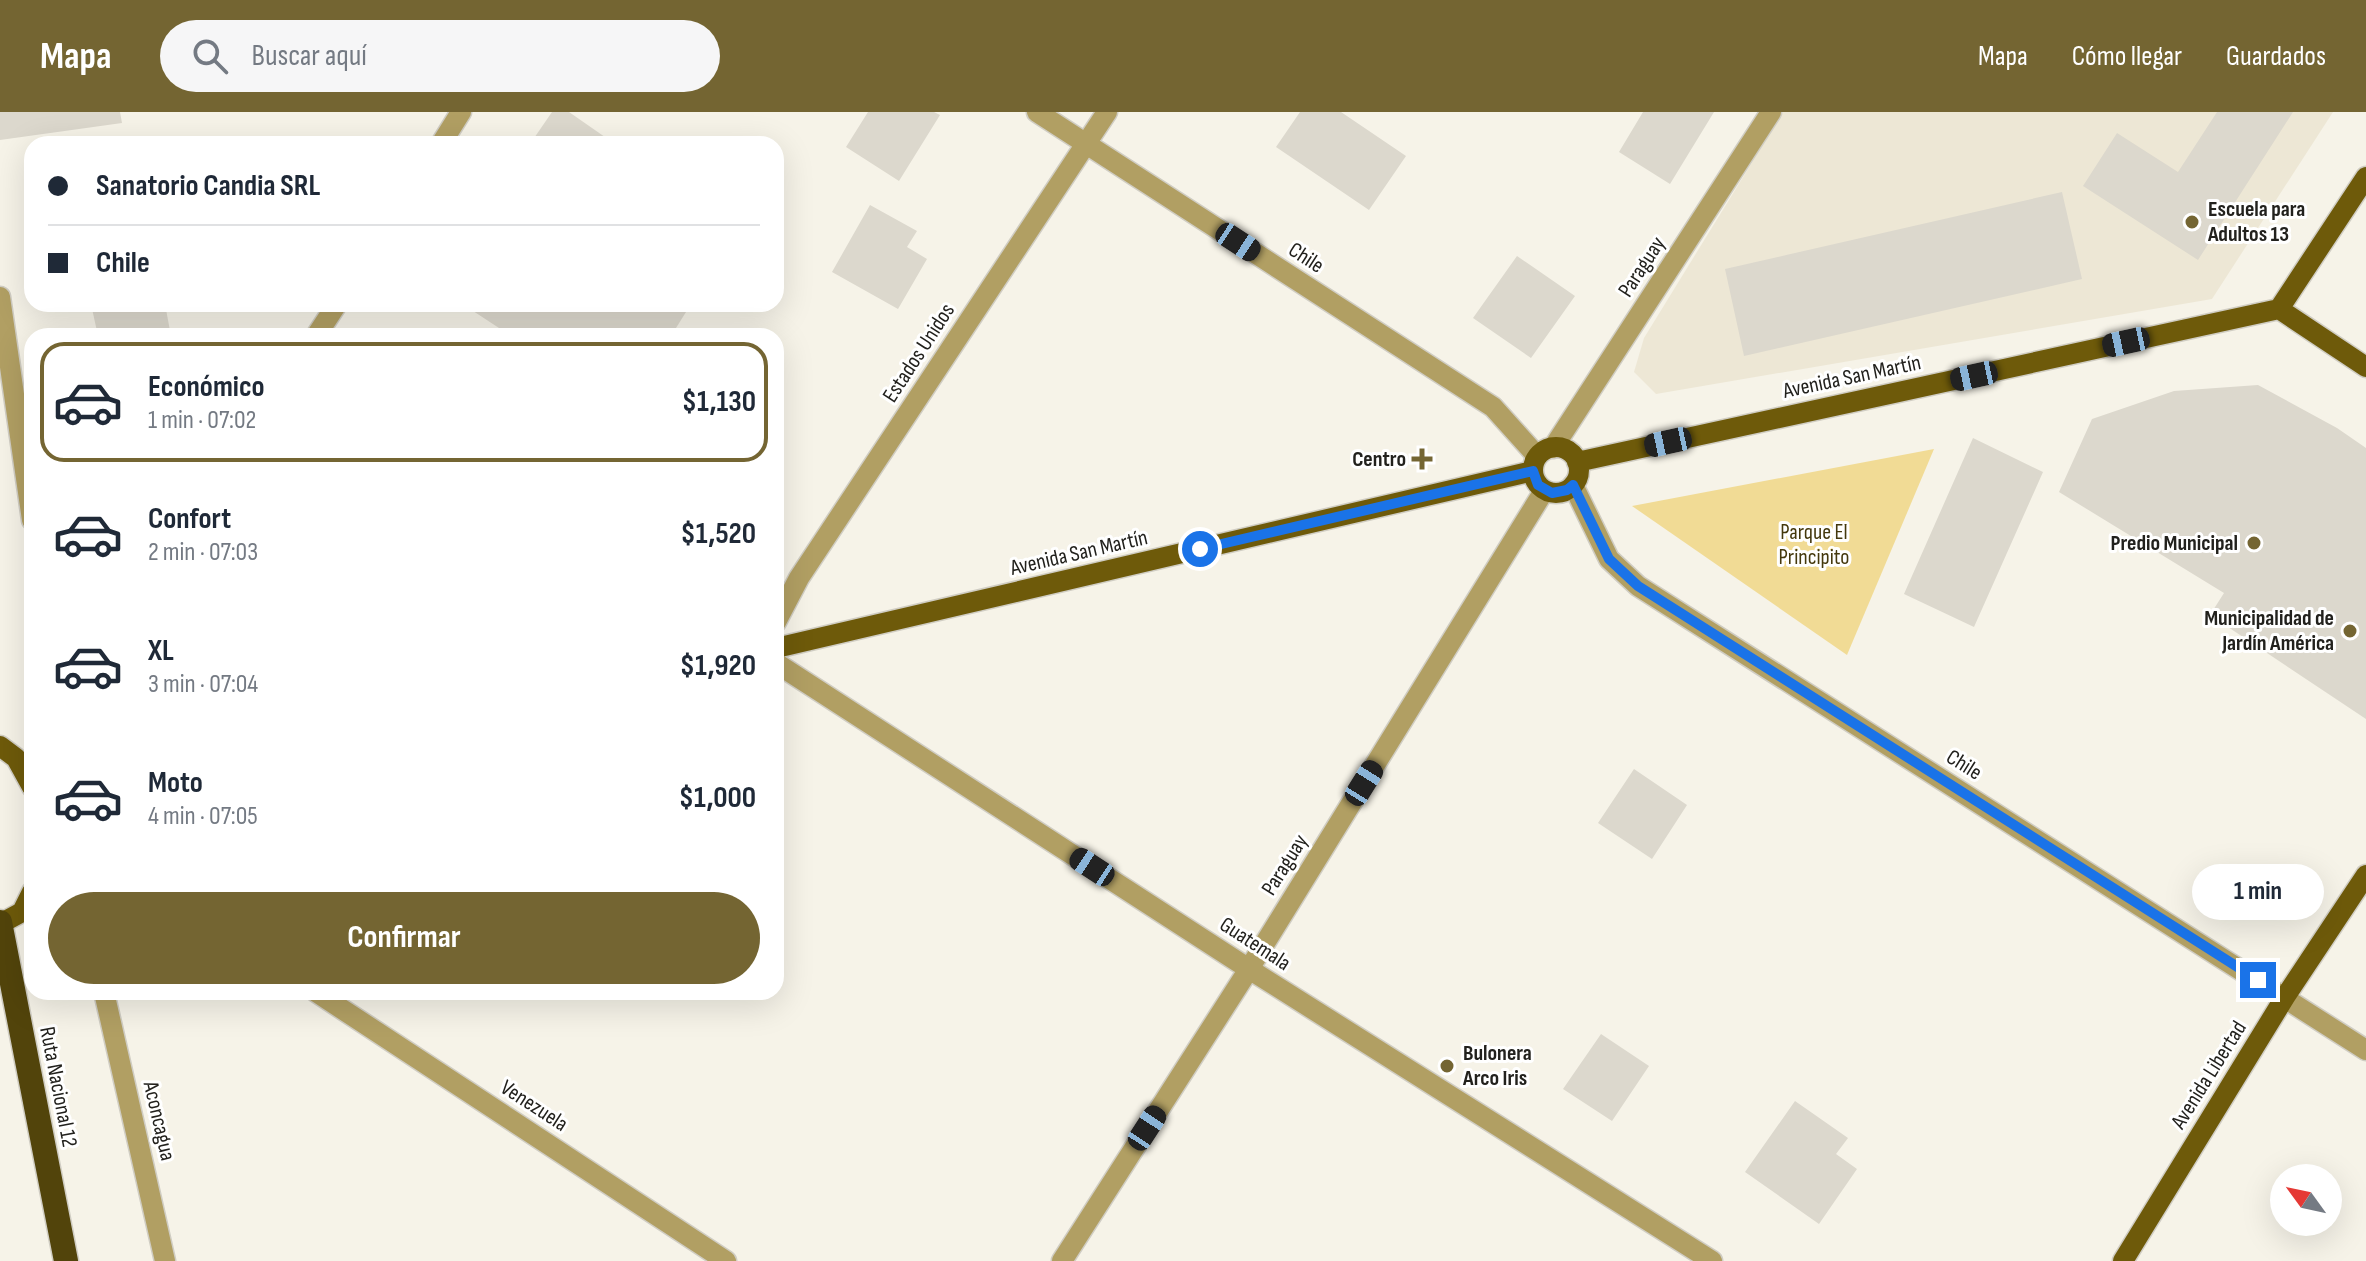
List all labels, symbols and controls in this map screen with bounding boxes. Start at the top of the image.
search box [160,20,720,92]
text: Mapa [40,34,112,79]
icon: search [188,34,232,78]
text: Buscar aquí [252,38,367,74]
text: Mapa [1978,40,2028,73]
text: Cómo llegar [2072,40,2182,73]
text: Guardados [2226,40,2326,73]
text: Sanatorio Candia SRL [96,168,320,204]
place label: Escuela para Adultos 13 [2207,196,2305,248]
marker: Escuela para Adultos 13 [2183,213,2201,231]
car [1211,219,1265,265]
street label: Paraguay [1613,231,1672,302]
street label: Chile [1283,237,1329,279]
text: Chile [96,245,150,281]
street label: Estados Unidos [877,298,961,407]
car [2100,325,2152,359]
street label: Avenida San Martín [1780,349,1923,405]
car [1948,359,2000,393]
icon: car [52,366,124,438]
text: Económico [148,369,265,405]
text: $1,130 [682,384,756,420]
text: 1 min · 07:02 [148,405,256,436]
car [1642,425,1694,459]
place label: Centro [1352,446,1406,473]
marker: Centro [1413,450,1431,468]
icon: car [52,498,124,570]
text: Confort [148,501,231,537]
text: $1,520 [680,516,756,552]
park label: Parque El Principito [1779,519,1849,571]
street label: Avenida San Martín [1007,524,1150,582]
place label: Predio Municipal [2111,530,2238,557]
route start [1182,531,1218,567]
marker: Predio Municipal [2245,534,2263,552]
text: 2 min · 07:03 [148,537,258,568]
place label: Municipalidad de Jardín América [2204,605,2334,657]
marker: Municipalidad de Jardín América [2341,622,2359,640]
icon: car [52,630,124,702]
text: XL [148,633,174,669]
text: $1,920 [680,648,756,684]
text: 3 min · 07:04 [148,669,258,700]
street label: Chile [1941,744,1987,786]
car [1341,756,1387,810]
icon: car [52,762,124,834]
text: Moto [148,765,203,801]
text: $1,000 [679,780,756,816]
text: 4 min · 07:05 [148,801,258,832]
street label: Paraguay [1256,829,1314,900]
car [1065,844,1119,890]
callout: 1 min [2192,864,2324,920]
text: 1 min [2234,876,2282,907]
button: Confirmar [48,892,760,984]
street label: Guatemala [1214,911,1296,977]
route end [2240,962,2276,998]
street label: Avenida Libertad [2165,1016,2253,1135]
street label: Ruta Nacional 12 [33,1024,83,1150]
place label: Bulonera Arco Iris [1462,1040,1532,1092]
marker: Bulonera Arco Iris [1438,1057,1456,1075]
street label: Venezuela [495,1074,573,1138]
street label: Aconcagua [137,1078,181,1163]
car [1124,1101,1170,1155]
north arrow [2270,1164,2342,1236]
map controls [2270,1164,2342,1236]

